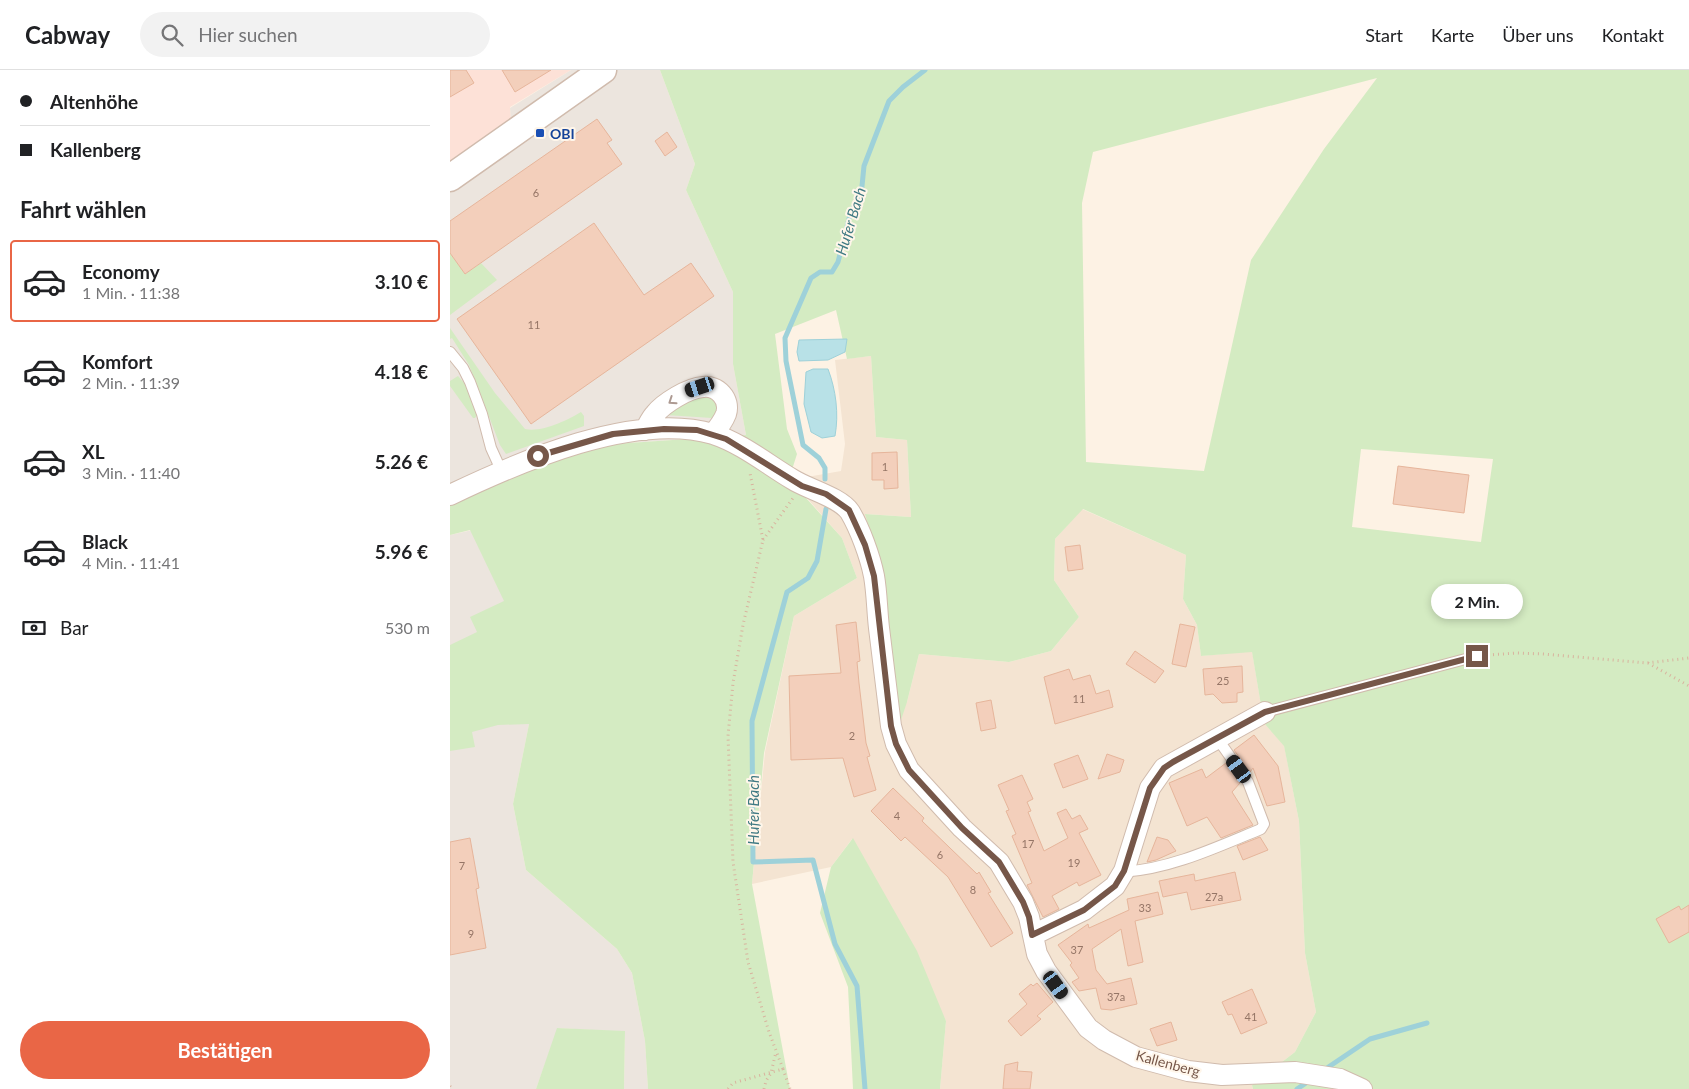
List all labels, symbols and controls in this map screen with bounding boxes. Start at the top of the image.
search box [140,12,490,57]
text: Cabway [25,20,110,49]
icon: search [158,21,186,49]
text: Hier suchen [198,23,298,46]
text: Start [1365,24,1403,46]
text: Karte [1431,24,1474,46]
text: Über uns [1502,24,1574,46]
text: Kontakt [1602,24,1664,46]
text: Altenhöhe [50,90,138,113]
place label: OBI [550,125,575,142]
marker: OBI [534,127,546,139]
text: Kallenberg [50,138,141,161]
water label: Hufer Bach [831,185,869,257]
house number: 6 [533,186,539,199]
text: Fahrt wählen [20,196,147,223]
icon: car [22,259,67,304]
text: Economy [82,260,160,283]
text: 3.10 € [375,270,428,293]
text: 1 Min. · 11:38 [82,283,180,302]
house number: 11 [528,318,540,331]
icon: car [22,349,67,394]
text: Komfort [82,350,153,373]
text: 4.18 € [375,360,428,383]
text: 2 Min. · 11:39 [82,373,180,392]
car [683,375,716,399]
one-way arrow [668,395,677,404]
icon: car [22,439,67,484]
text: XL [82,440,105,463]
route start [527,445,549,467]
text: 5.26 € [375,450,428,473]
house number: 1 [882,460,888,473]
text: 3 Min. · 11:40 [82,463,180,482]
icon: car [22,529,67,574]
text: Black [82,530,128,553]
text: 5.96 € [375,540,428,563]
text: 4 Min. · 11:41 [82,553,180,572]
callout: 2 Min. [1431,584,1523,618]
text: 2 Min. [1454,592,1500,611]
icon: cash [20,614,48,642]
text: Bar [60,616,89,639]
text: 530 m [385,618,430,637]
route end [1466,645,1488,667]
house number: 25 [1217,674,1229,687]
house number: 11 [1073,692,1085,705]
house number: 2 [849,729,855,742]
car [1224,752,1253,786]
water label: Hufer Bach [744,775,762,845]
house number: 4 [894,809,901,822]
house number: 17 [1022,837,1034,850]
house number: 6 [937,848,943,861]
house number: 19 [1068,856,1080,869]
house number: 7 [459,859,465,872]
house number: 8 [970,883,976,896]
house number: 27a [1205,890,1223,903]
house number: 33 [1139,901,1151,914]
house number: 9 [468,927,474,940]
house number: 37 [1071,943,1083,956]
car [1041,968,1070,1002]
house number: 37a [1107,990,1125,1003]
house number: 41 [1245,1010,1257,1023]
button: Bestätigen [20,1021,430,1079]
street label: Kallenberg [1134,1046,1202,1080]

